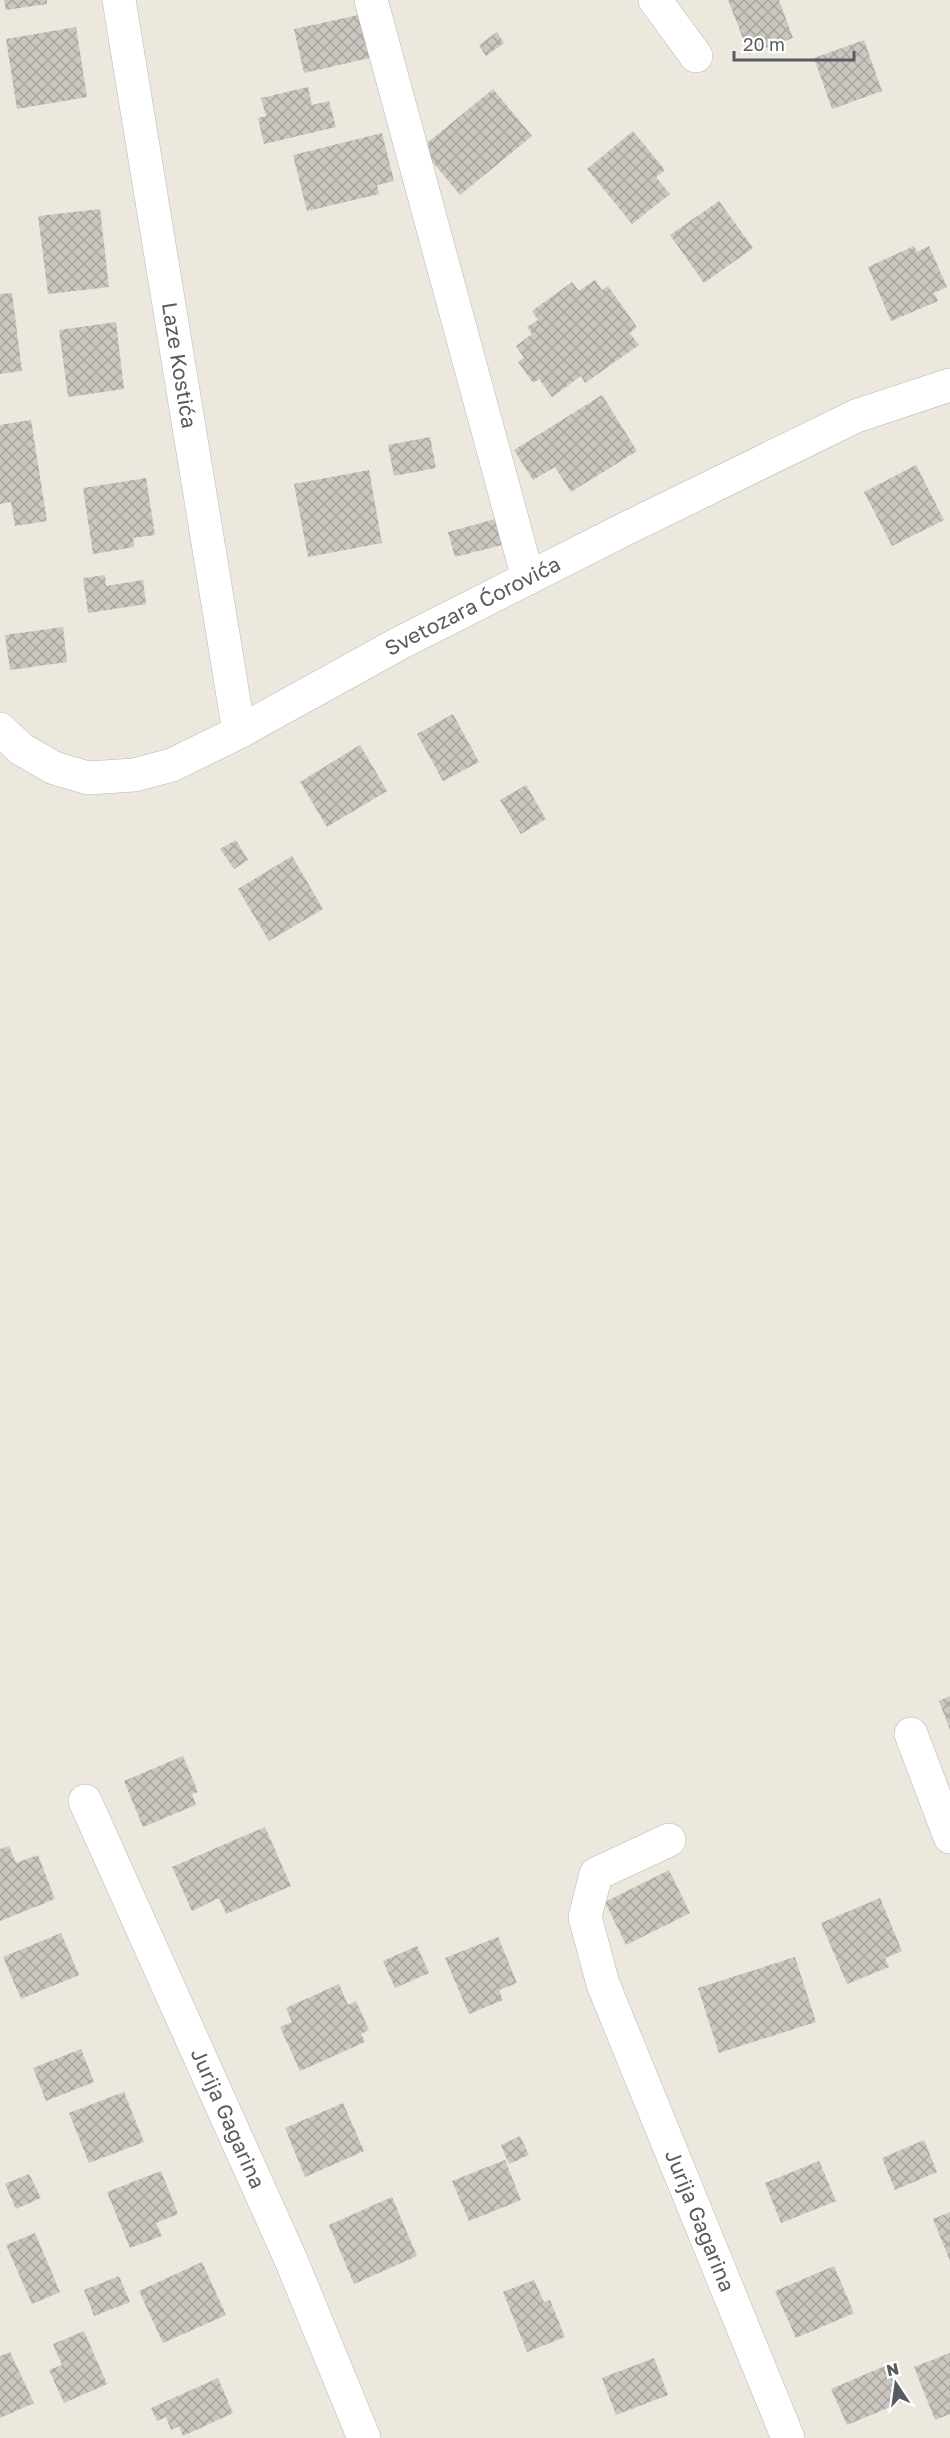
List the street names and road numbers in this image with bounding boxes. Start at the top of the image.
street label: Laze Kostića [157,300,203,430]
street label: Svetozara Ćorovića [380,550,564,661]
street label: Jurija Gagarina [186,2044,271,2192]
street label: Jurija Gagarina [660,2146,741,2295]

